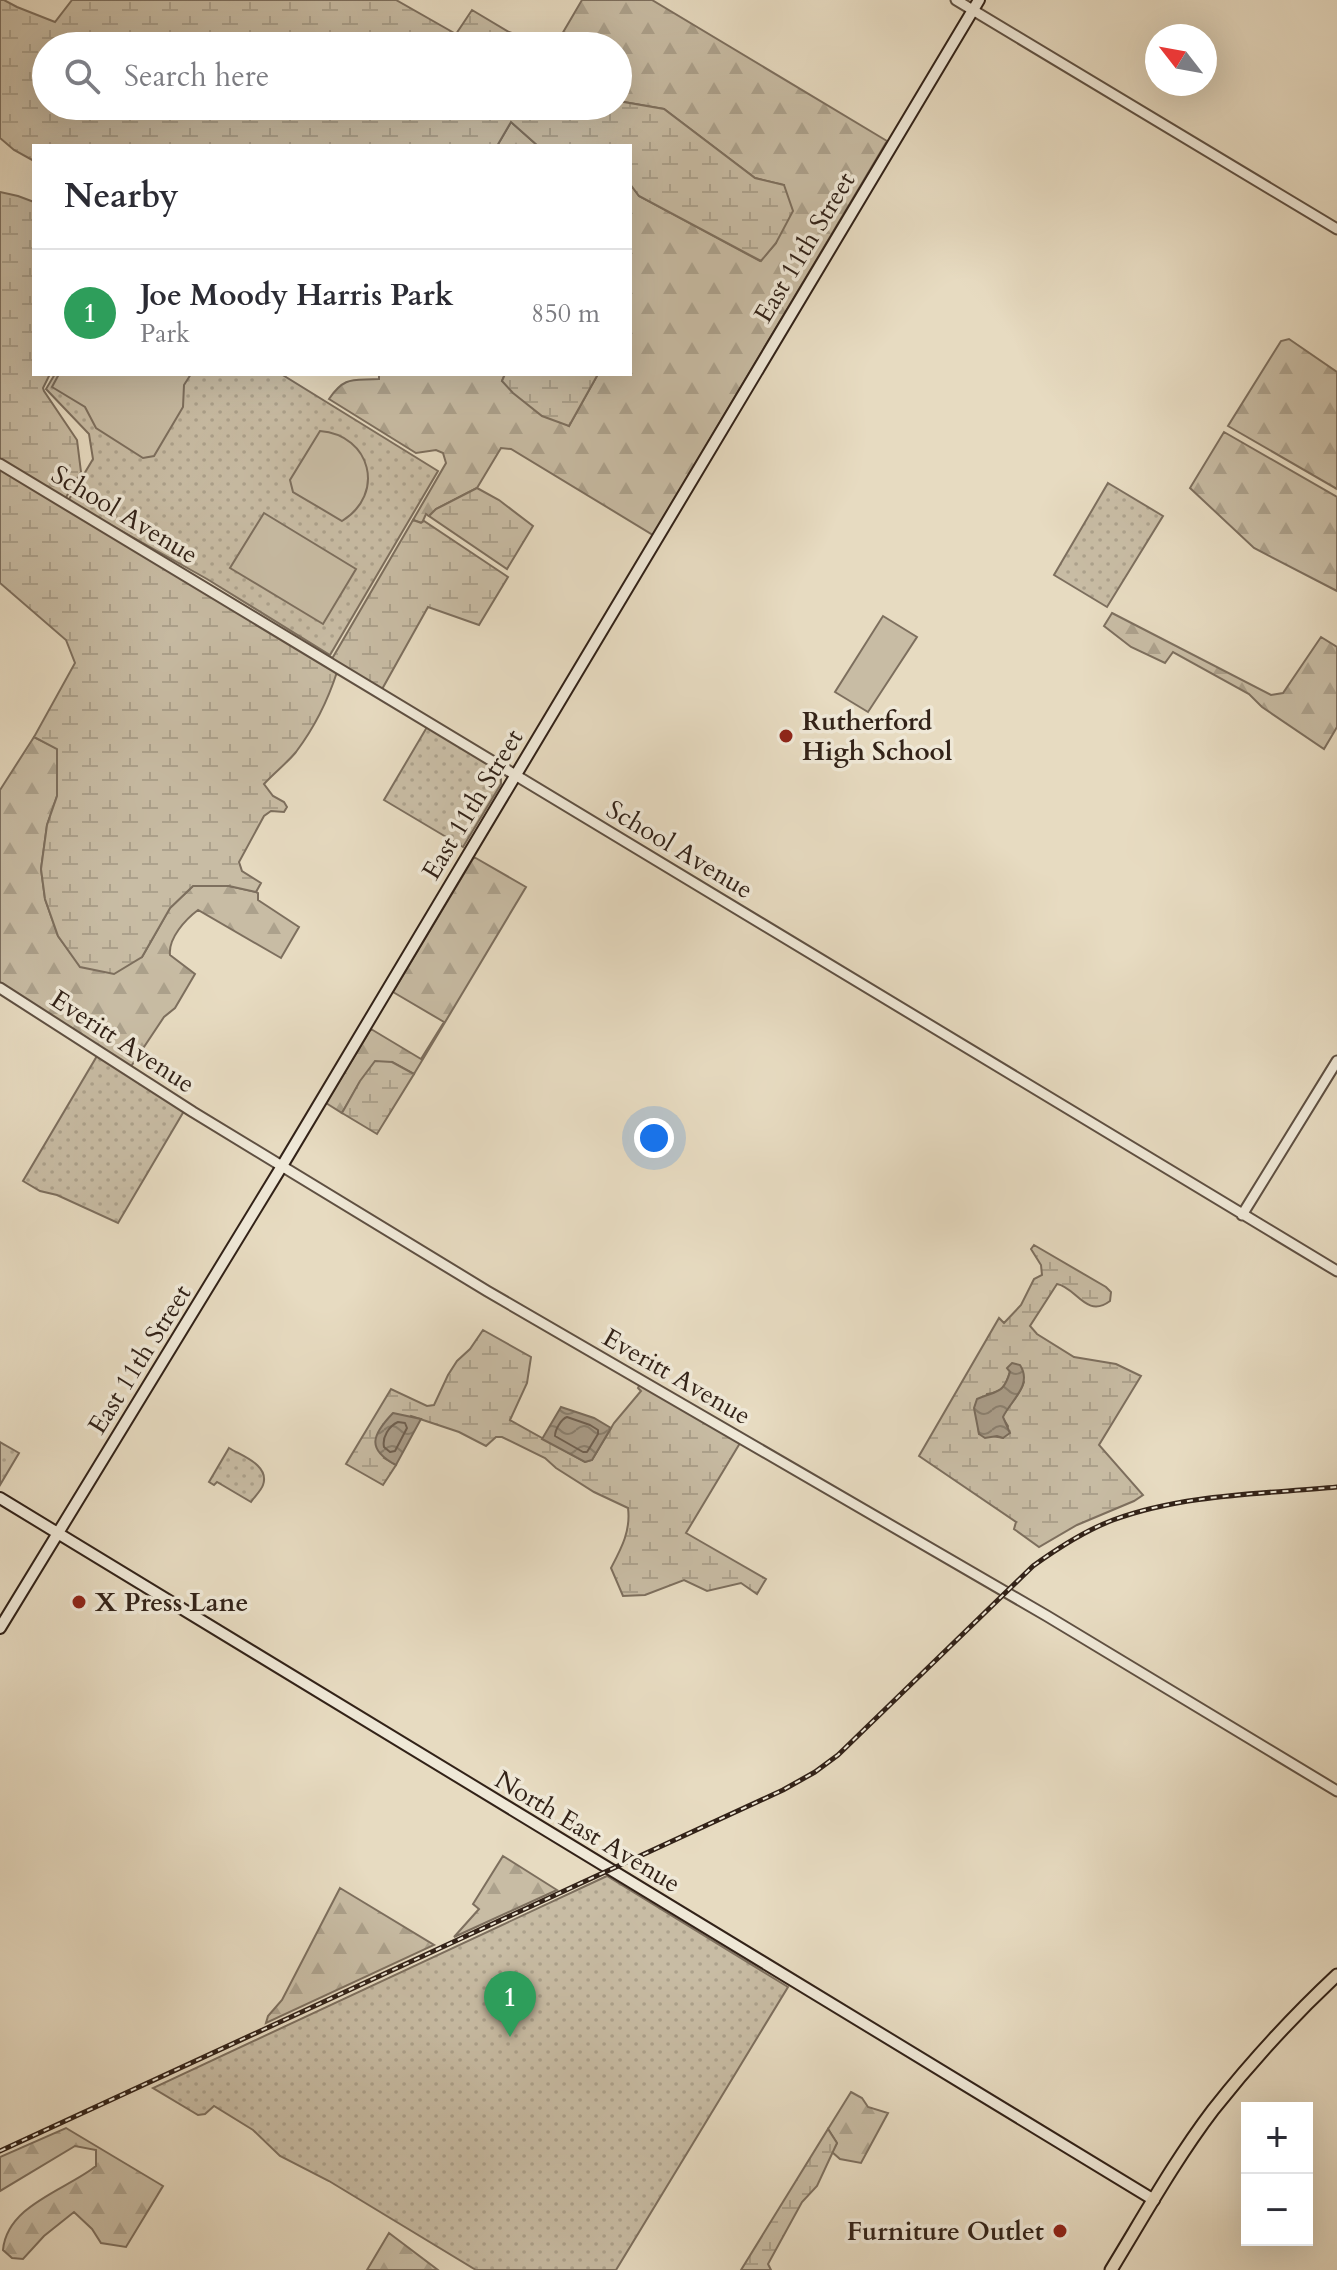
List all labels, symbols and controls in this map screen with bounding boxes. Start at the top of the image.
north arrow [1145,24,1217,96]
search box [32,32,632,120]
icon: search [60,54,104,98]
text: Search here [124,56,269,97]
street label: East 11th Street [746,165,863,329]
text: Nearby [64,173,179,219]
text: Joe Moody Harris Park [140,275,454,316]
text: 1 [83,296,97,331]
text: 850 m [531,296,600,331]
text: Park [140,316,190,351]
street label: School Avenue [45,457,205,572]
place label: Rutherford High School [802,704,953,769]
street label: East 11th Street [414,722,531,886]
marker: Rutherford High School [777,727,795,745]
street label: School Avenue [600,792,760,907]
street label: Everitt Avenue [44,982,202,1101]
your location [634,1118,674,1158]
street label: East 11th Street [80,1278,199,1441]
street label: Everitt Avenue [596,1320,757,1433]
place label: X Press Lane [95,1585,248,1620]
marker: X Press Lane [70,1593,88,1611]
street label: North East Avenue [488,1762,687,1901]
pin: 1 [484,1971,536,2037]
map controls [1241,2102,1313,2246]
button: + [1241,2102,1313,2174]
button: − [1241,2174,1313,2246]
place label: Furniture Outlet [847,2214,1044,2249]
marker: Furniture Outlet [1051,2222,1069,2240]

